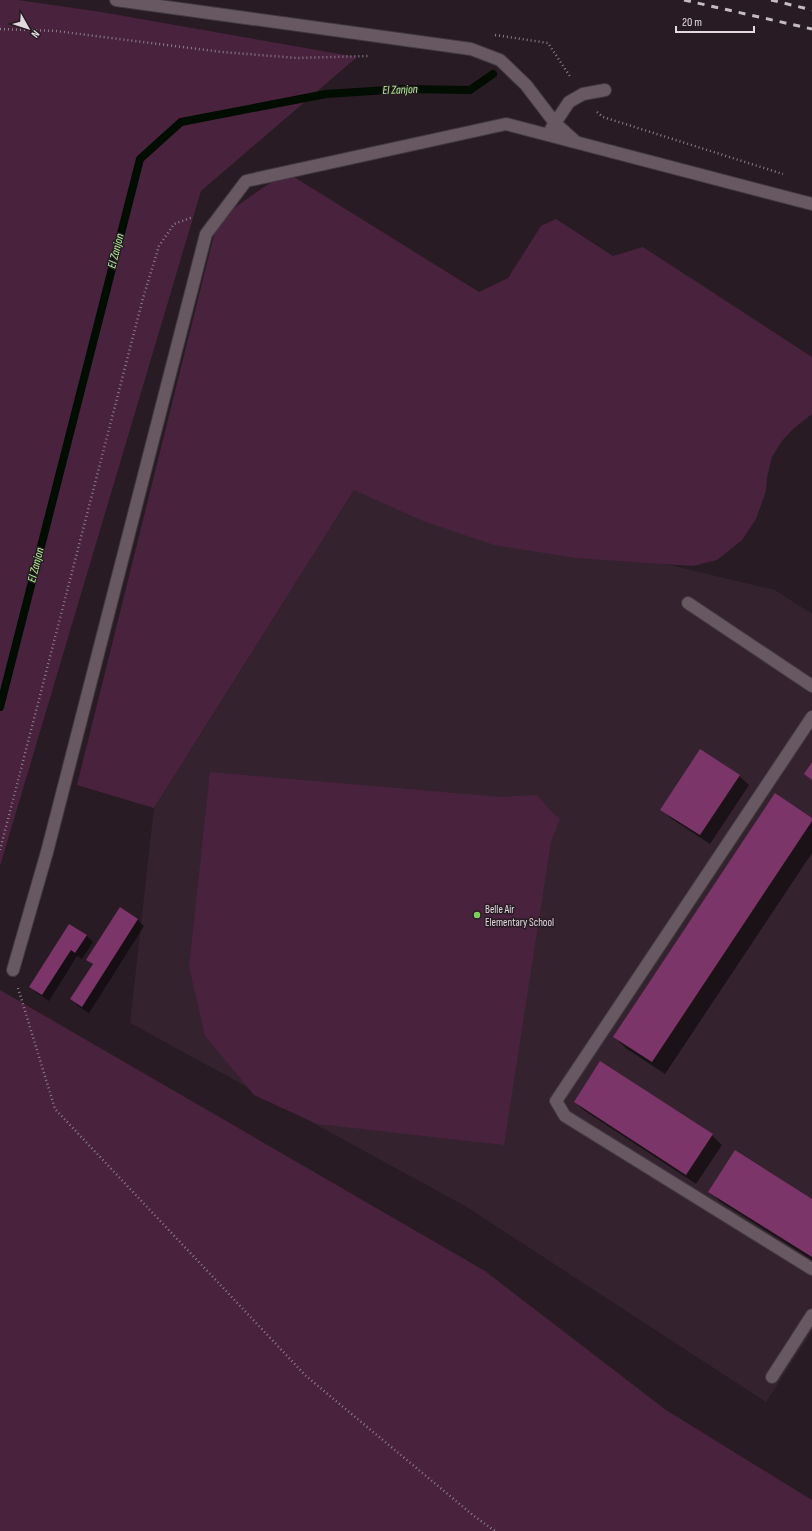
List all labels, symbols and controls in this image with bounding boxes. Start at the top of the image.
north arrow [8,8,48,48]
scale bar [676,8,754,34]
text: 20 m [682,15,702,30]
text: N [28,28,42,40]
water label: El Zanjon [382,82,418,98]
water label: El Zanjon [104,232,128,270]
water label: El Zanjon [24,546,48,584]
place label: Belle Air Elementary School [485,903,554,929]
marker: Belle Air Elementary School [472,910,482,920]

